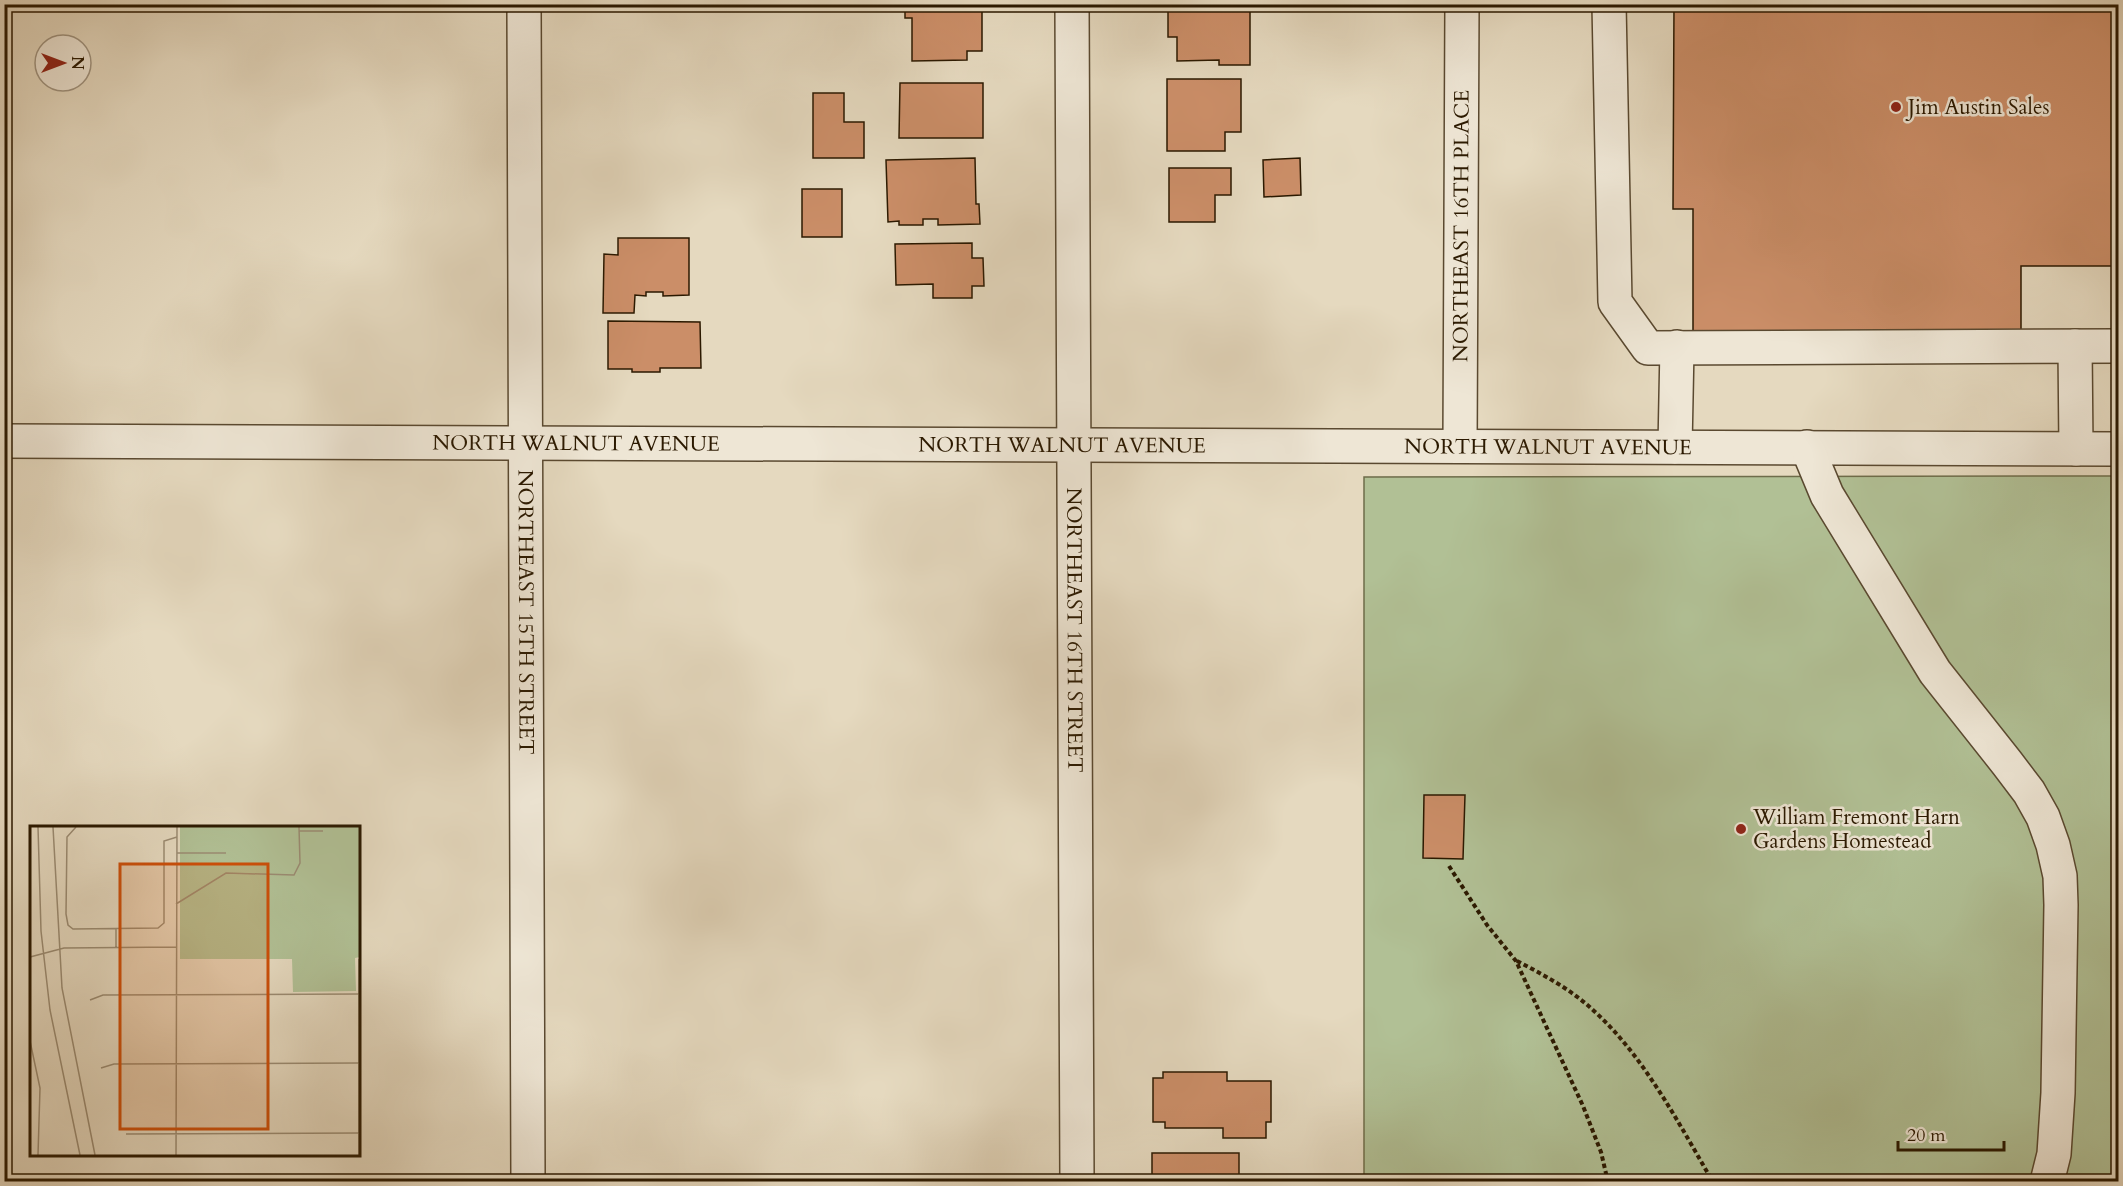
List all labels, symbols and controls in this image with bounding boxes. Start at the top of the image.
north arrow [33,33,93,93]
text: N [66,56,88,70]
street label: NORTHEAST 16TH PLACE [1446,90,1476,362]
place label: Jim Austin Sales [1905,93,2050,122]
marker: Jim Austin Sales [1889,100,1903,114]
street label: NORTH WALNUT AVENUE [432,428,720,458]
street label: NORTH WALNUT AVENUE [918,430,1206,460]
street label: NORTH WALNUT AVENUE [1404,432,1692,462]
street label: NORTHEAST 15TH STREET [511,469,541,755]
street label: NORTHEAST 16TH STREET [1060,487,1090,773]
place label: William Fremont Harn Gardens Homestead [1752,803,1960,856]
marker: William Fremont Harn Gardens Homestead [1734,822,1748,836]
inset map [30,826,360,1156]
scale bar [1898,1114,2004,1152]
text: 20 m [1907,1123,1946,1148]

